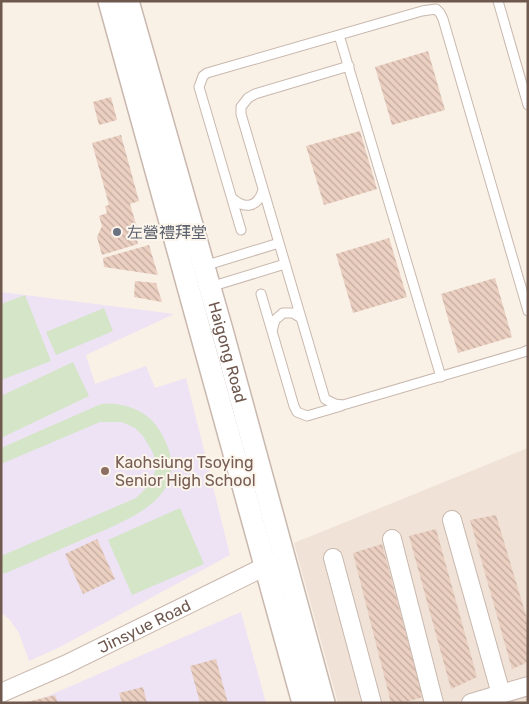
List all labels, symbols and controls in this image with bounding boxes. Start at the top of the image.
place label: 左營禮拜堂 [127,223,207,242]
marker: 左營禮拜堂 [111,226,123,238]
street label: Haigong Road [204,299,250,405]
place label: Kaohsiung Tsoying Senior High School [115,453,256,490]
marker: Kaohsiung Tsoying Senior High School [99,465,111,477]
street label: Jinsyue Road [95,596,194,657]

